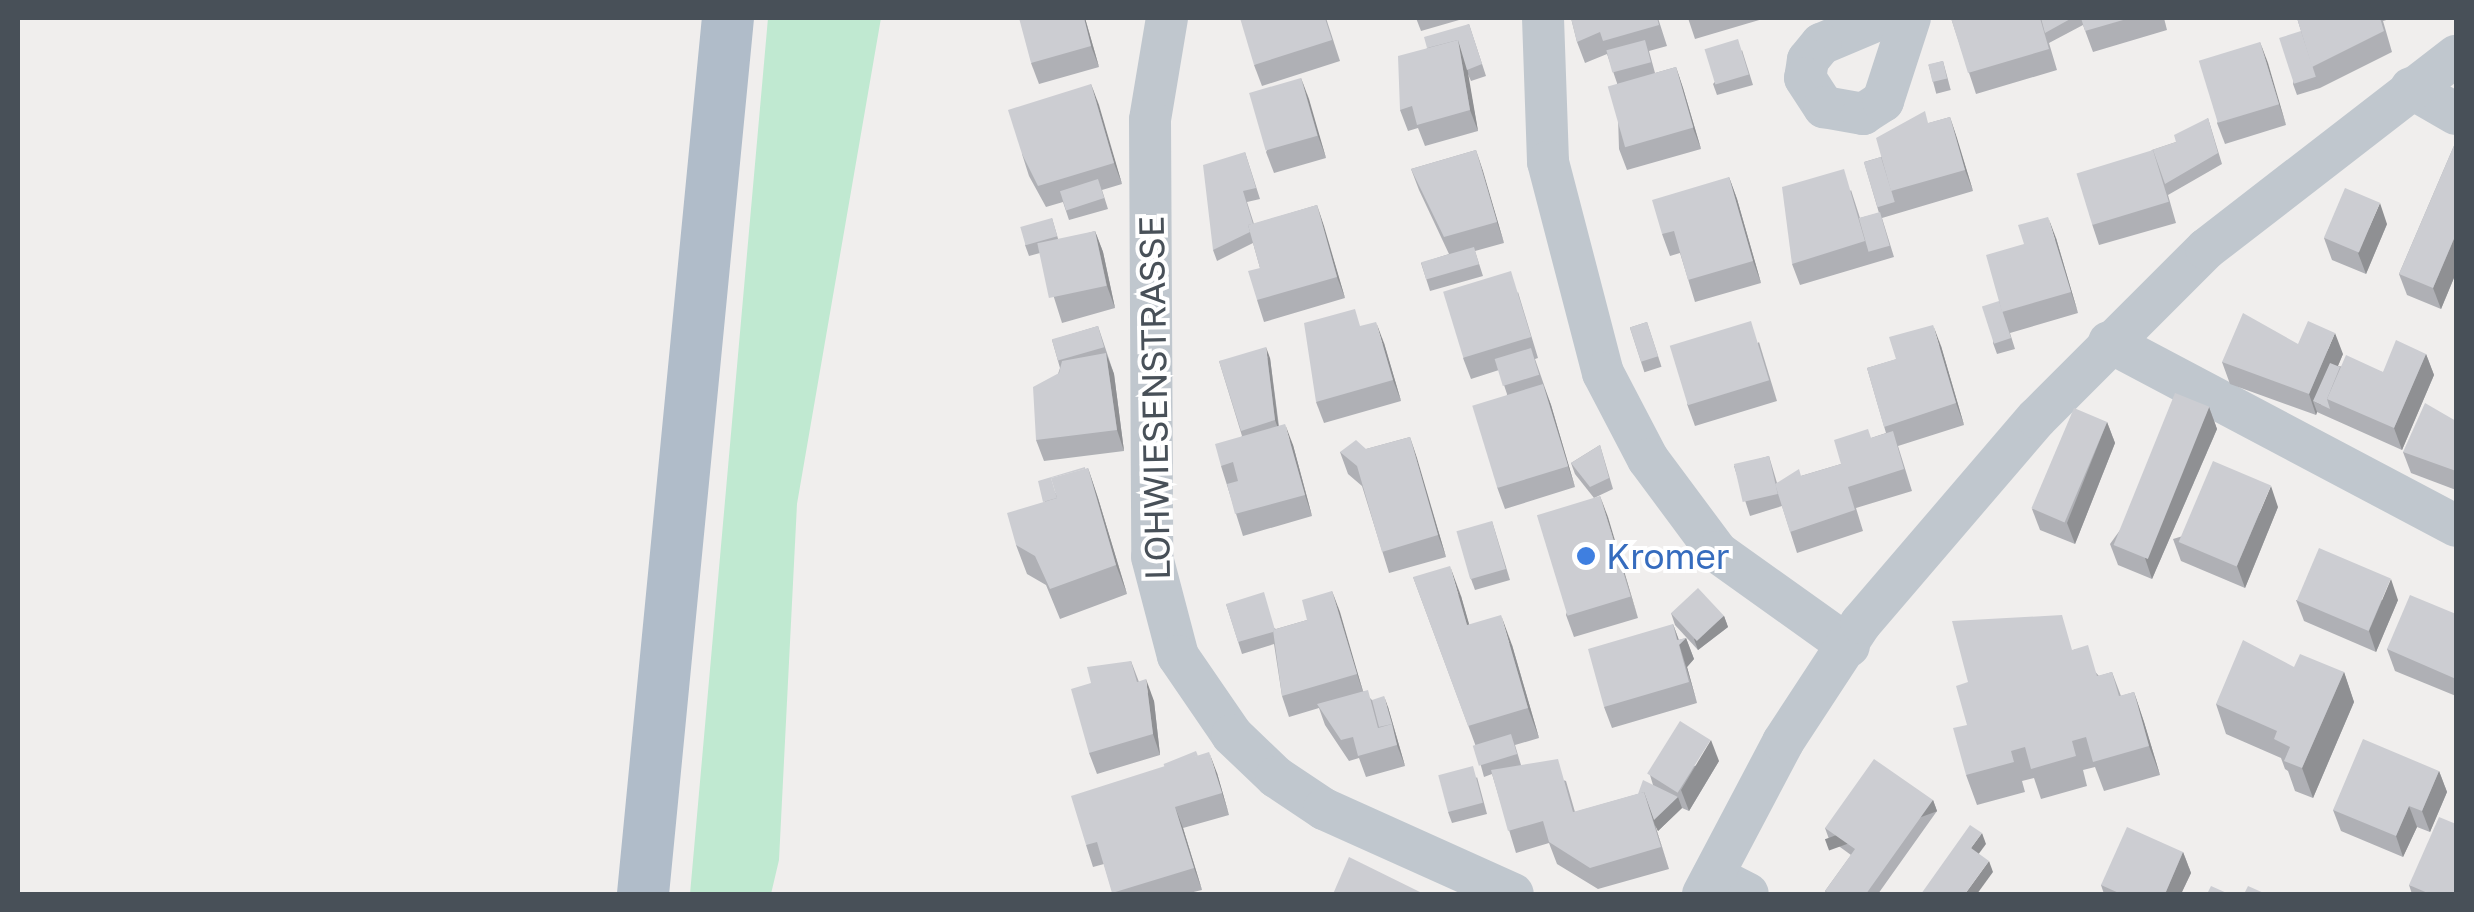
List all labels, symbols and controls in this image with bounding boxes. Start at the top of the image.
street label: LOHWIESENSTRASSE [1130,216,1178,580]
place label: Kromer [1606,535,1729,577]
marker: Kromer [1575,545,1597,567]

